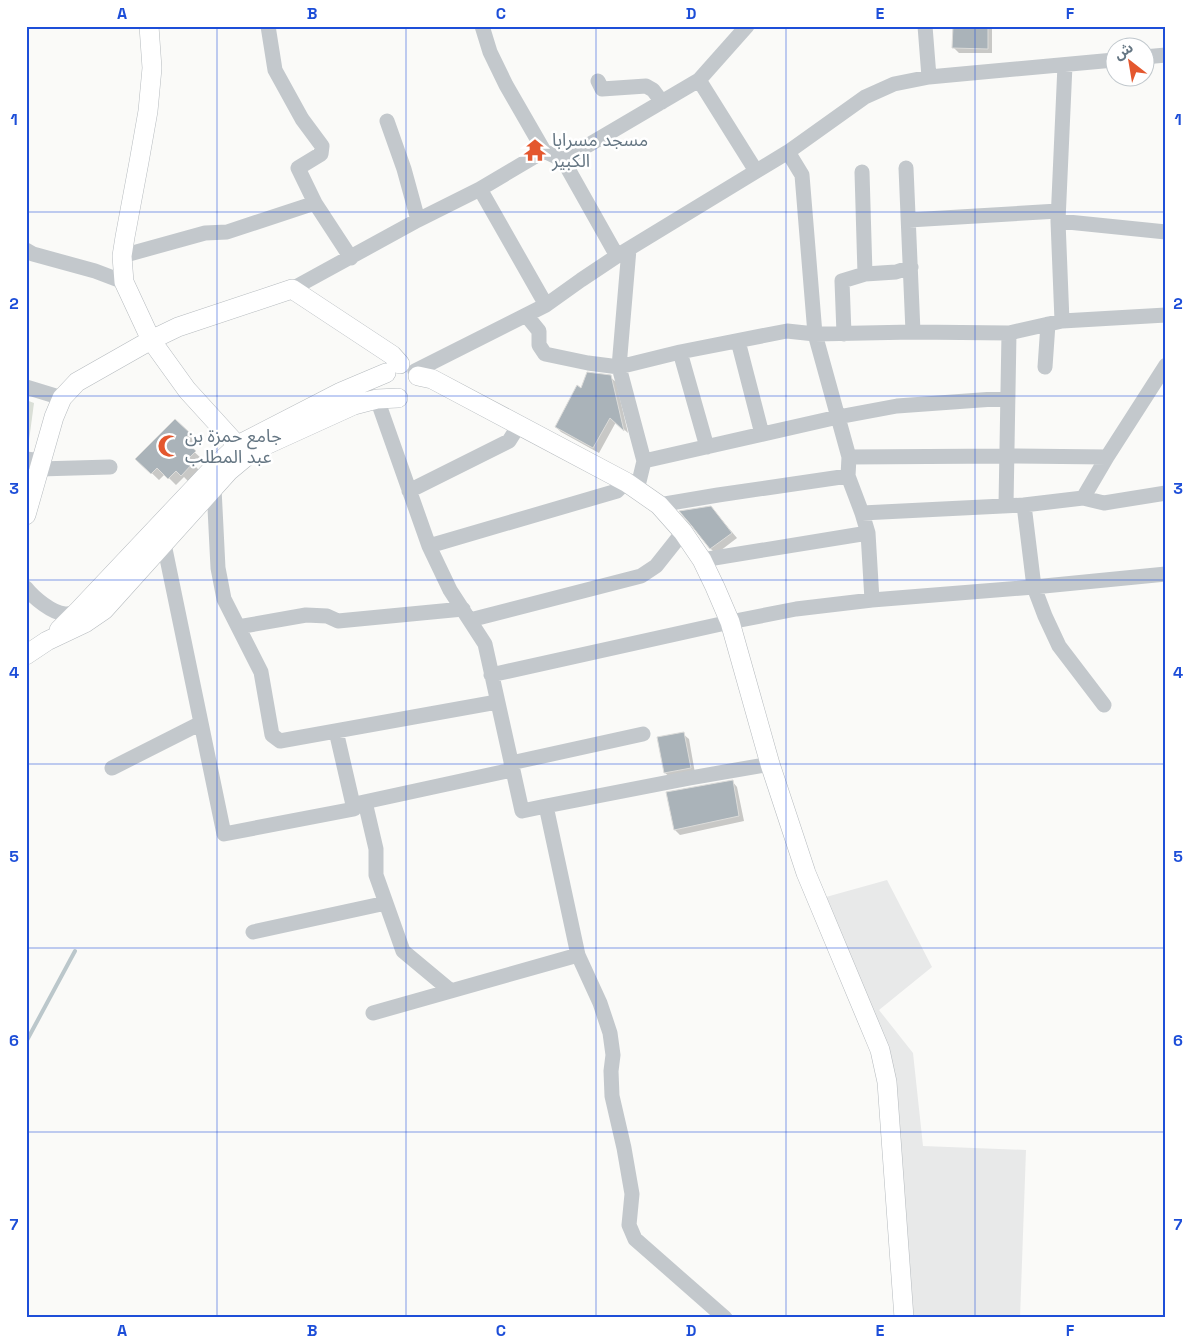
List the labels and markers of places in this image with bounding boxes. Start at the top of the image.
place label: مسجد مسرابا الكبير [551,128,648,172]
temple icon: مسجد مسرابا الكبير [522,137,548,163]
place label: جامع حمزة بن عبد المطلب [185,424,282,468]
mosque icon: جامع حمزة بن عبد المطلب [156,433,182,459]

